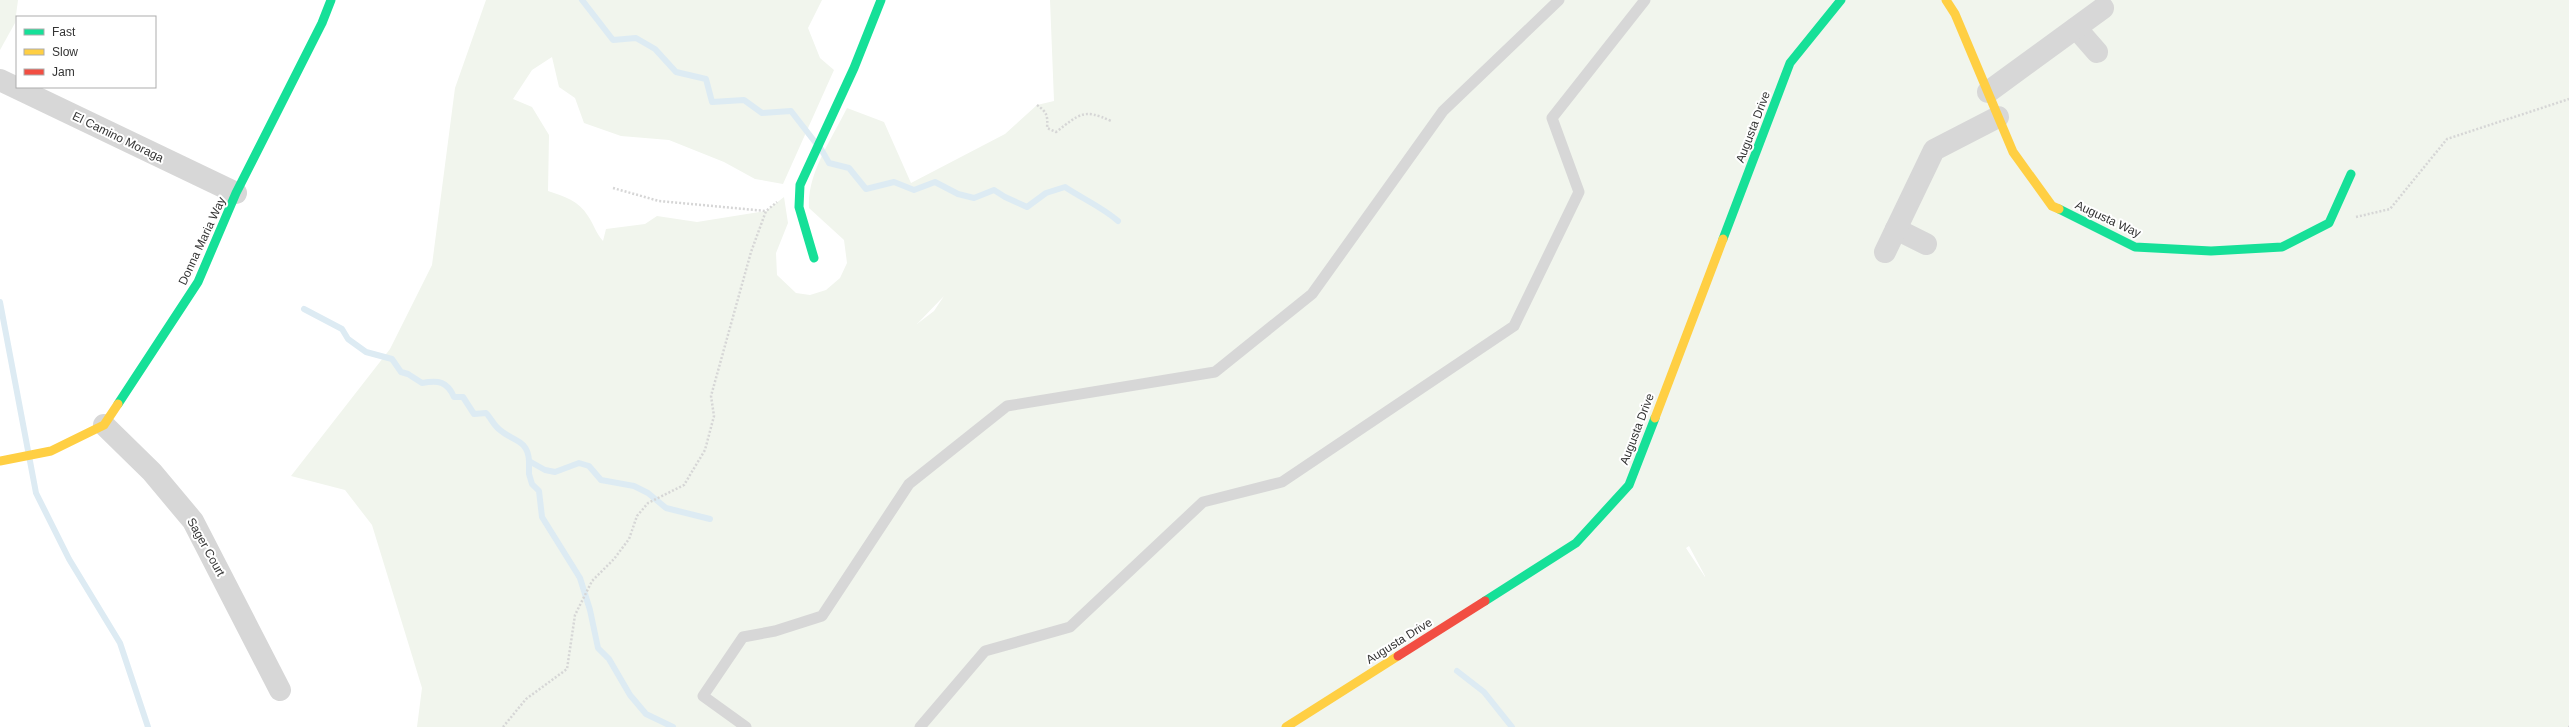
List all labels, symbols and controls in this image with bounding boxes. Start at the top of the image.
legend [16,16,156,88]
text: Fast [52,25,76,39]
text: Slow [52,45,78,59]
text: Jam [52,65,75,79]
street label: Augusta Drive [1733,89,1773,165]
street label: El Camino Moraga [70,109,166,165]
street label: Donna Maria Way [175,195,229,287]
street label: Augusta Way [2073,198,2143,240]
street label: Augusta Drive [1617,391,1657,467]
street label: Sager Court [184,515,228,579]
street label: Augusta Drive [1363,615,1435,667]

